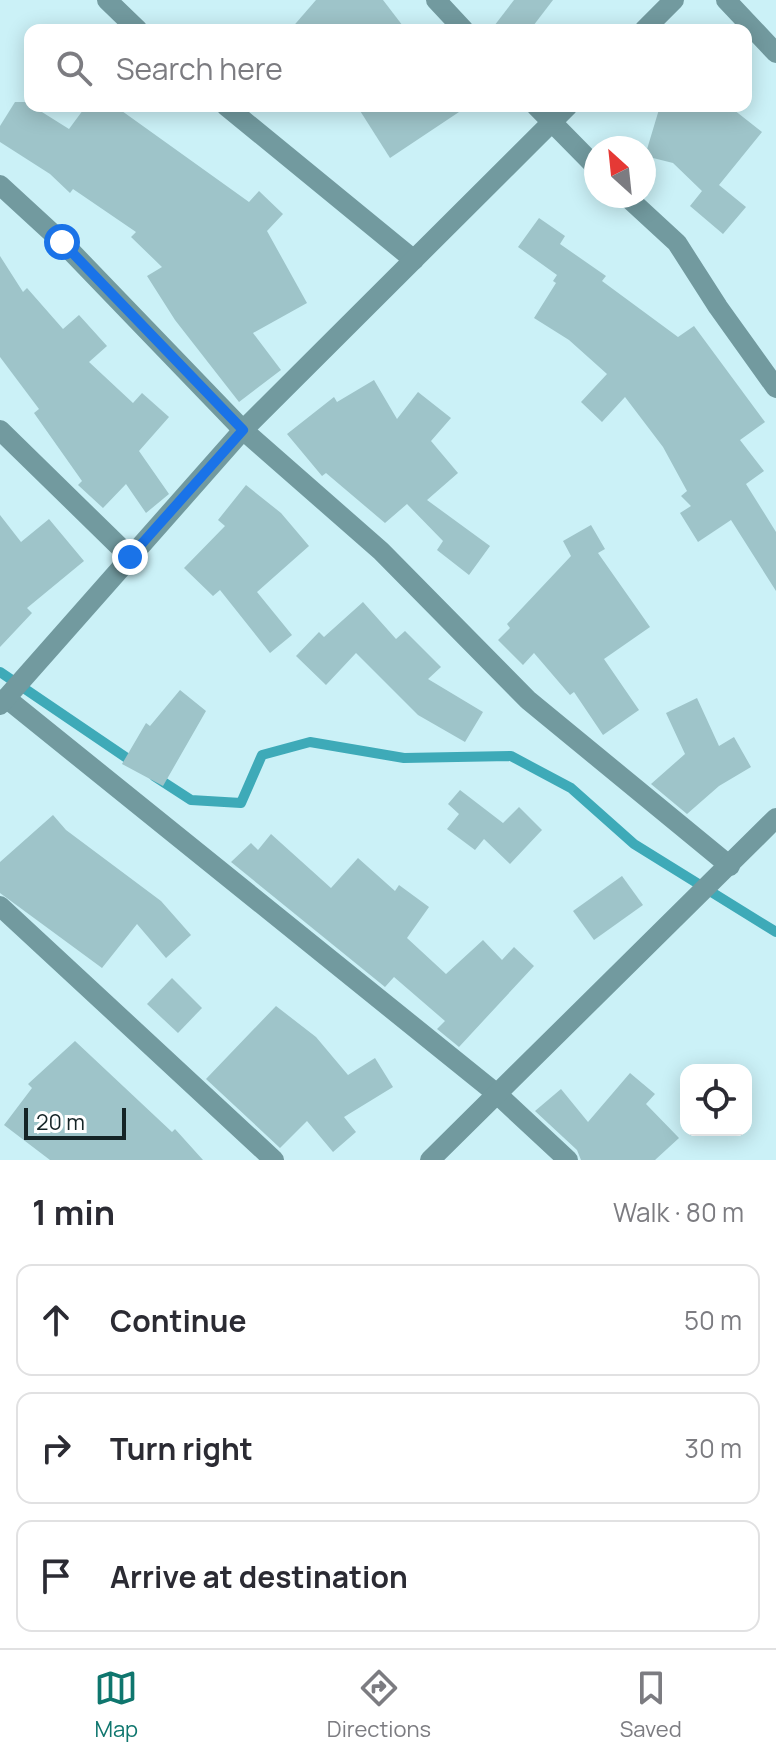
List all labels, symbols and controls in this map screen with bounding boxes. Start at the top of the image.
search box [24,24,752,112]
icon: search [52,46,96,90]
text: Search here [116,48,283,89]
north arrow [584,136,656,208]
route start [44,224,80,260]
route end [112,539,148,575]
map controls [680,1064,752,1136]
button: locate [680,1064,752,1136]
scale bar [24,1104,126,1140]
text: 20 m [36,1107,85,1137]
text: 1 min [32,1189,115,1235]
text: Walk · 80 m [613,1194,744,1230]
icon: ahead [34,1298,78,1342]
text: Continue [110,1300,246,1341]
text: 50 m [684,1302,742,1338]
icon: right [34,1426,78,1470]
text: Turn right [110,1428,253,1469]
text: 30 m [685,1430,742,1466]
icon: arrive [34,1554,78,1598]
text: Arrive at destination [110,1556,408,1597]
tab: Map [94,1666,138,1744]
tab: Directions [327,1666,431,1744]
tab: Saved [620,1666,682,1744]

